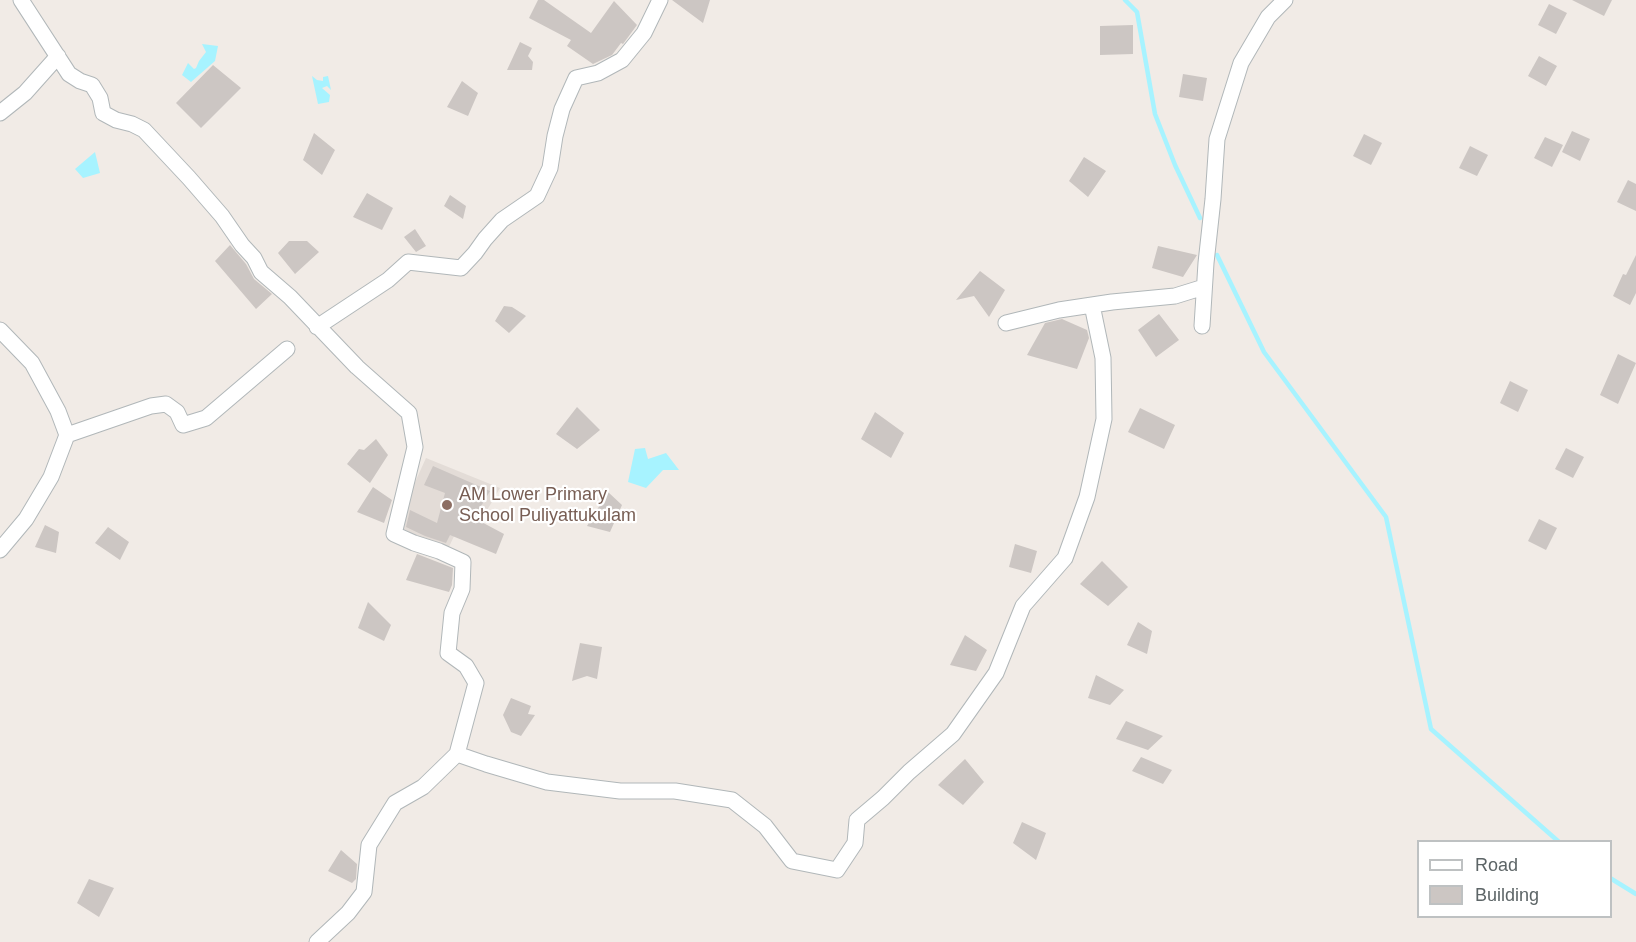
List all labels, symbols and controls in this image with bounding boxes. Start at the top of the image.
place label: AM Lower Primary School Puliyattukulam [459,484,636,526]
marker: AM Lower Primary School Puliyattukulam [440,498,454,512]
legend [1417,840,1612,918]
text: Road [1475,855,1518,875]
text: Building [1475,885,1539,905]

